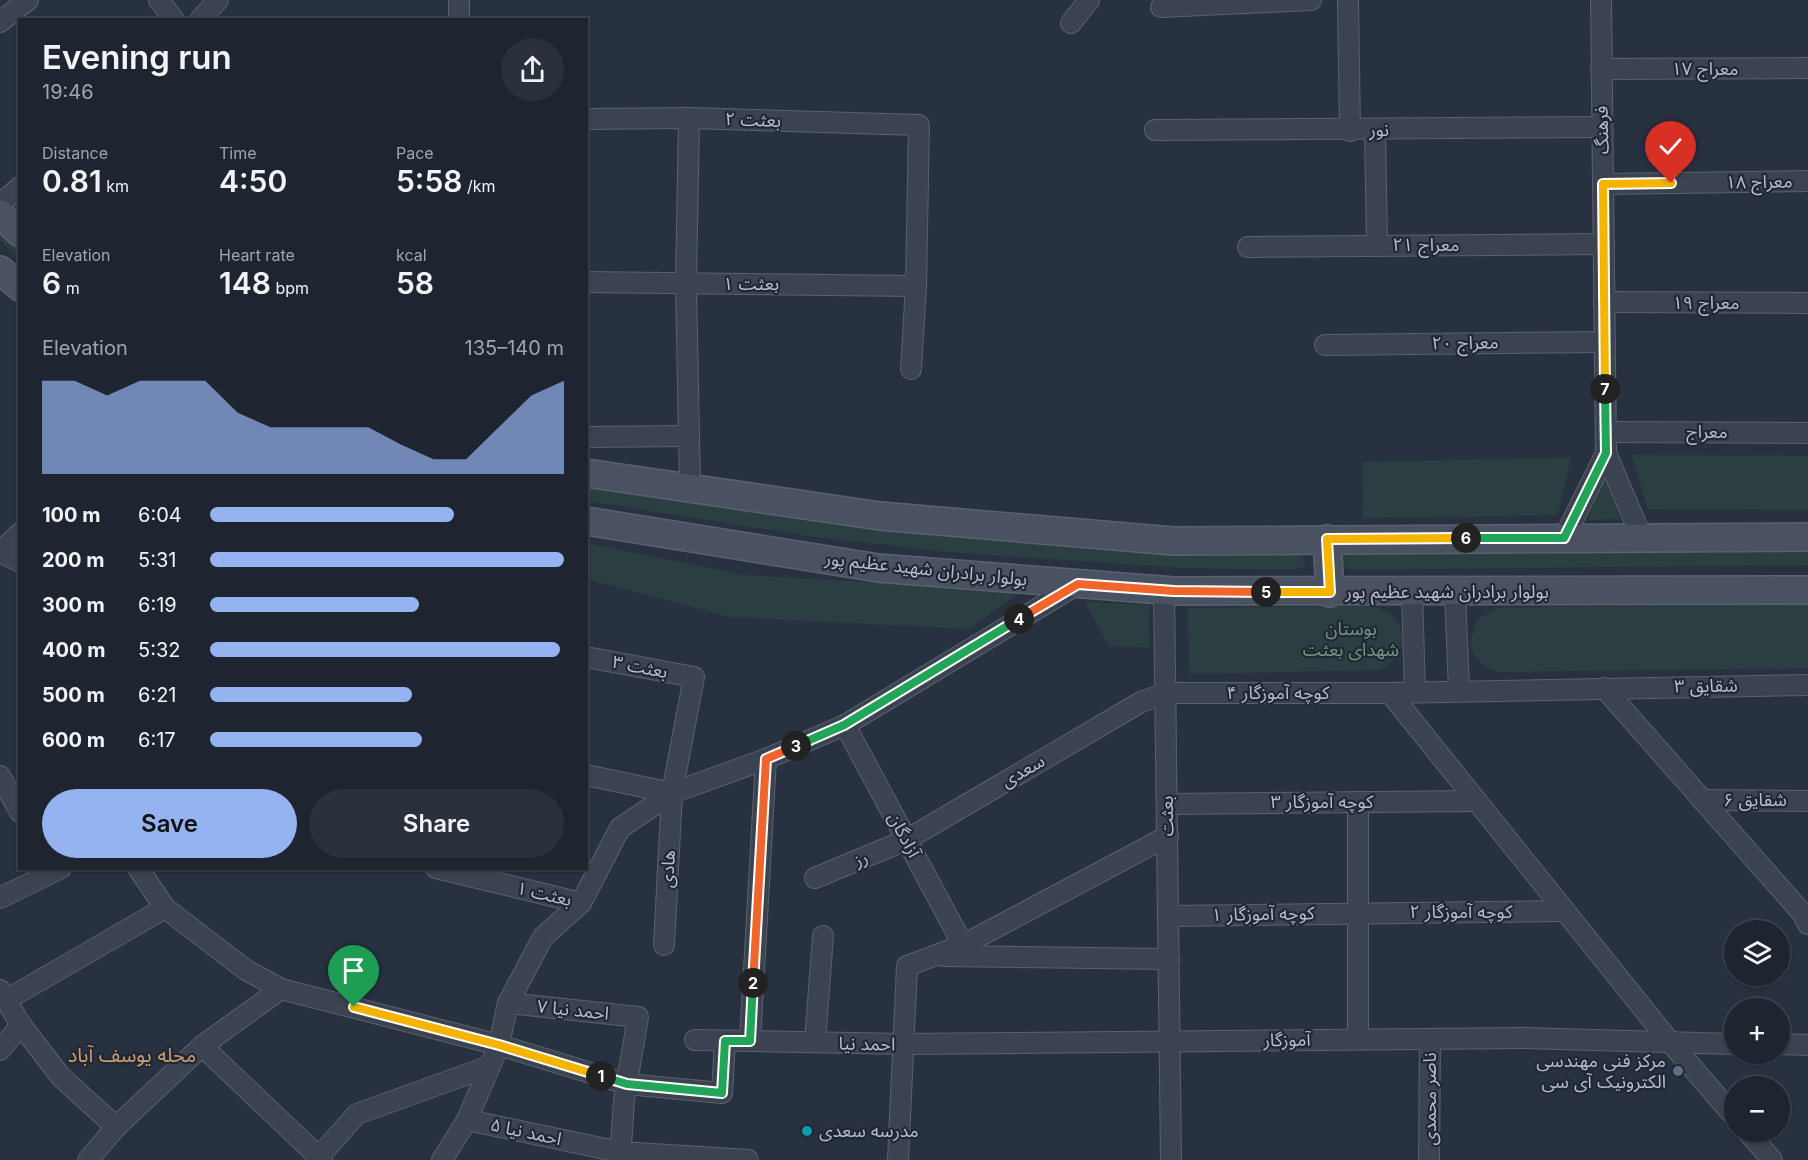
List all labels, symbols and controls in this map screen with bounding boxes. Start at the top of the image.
text: Evening run [42,37,232,77]
button: share [501,38,564,101]
street label: معراج ۱۷ [1672,58,1738,82]
text: 19:46 [42,80,94,104]
street label: فرهنگ [1591,106,1613,154]
street label: بعثت ۲ [725,108,781,131]
street label: نور [1368,119,1389,141]
pin [1645,121,1696,183]
icon: check [1654,130,1687,163]
text: Distance [42,143,108,163]
text: Time [219,143,257,163]
text: Pace [396,143,434,163]
text: 0.81 [42,163,102,199]
text: 4:50 [219,163,287,199]
text: 5:58 [396,163,463,199]
street label: معراج ۱۸ [1725,170,1793,196]
text: km [102,176,129,196]
text: /km [463,176,496,196]
street label: معراج ۲۱ [1393,234,1459,258]
text: Elevation [42,245,111,265]
text: Heart rate [219,245,295,265]
text: kcal [396,245,427,265]
text: 6 [42,265,61,301]
text: 148 [219,265,271,301]
text: 58 [396,265,434,301]
street label: بعثت ۱ [723,273,779,294]
text: m [61,278,80,298]
text: bpm [271,278,309,298]
street label: معراج ۱۹ [1673,292,1739,316]
street label: معراج ۲۰ [1431,331,1499,357]
text: Elevation [42,336,128,360]
text: 135–140 m [465,336,564,360]
pin: 7 [1590,374,1620,404]
text: 7 [1600,379,1610,399]
street label: معراج [1686,421,1728,445]
text: 100 m [42,503,101,527]
text: 6:04 [138,503,182,527]
pin: 6 [1451,523,1481,553]
text: 6 [1461,528,1471,548]
street label: بولوار برادران شهید عظیم‌ پور [822,547,1028,593]
text: 200 m [42,548,105,572]
text: 5:31 [138,548,176,572]
pin: 5 [1251,577,1281,607]
street label: بولوار برادران شهید عظیم‌ پور [1344,581,1549,605]
text: 5 [1261,582,1271,602]
text: 300 m [42,593,105,617]
text: 6:19 [138,593,177,617]
pin: 4 [1004,604,1034,634]
text: 4 [1014,609,1024,629]
park label: بوستان شهدای بعثت [1303,618,1399,661]
text: 400 m [42,638,106,662]
text: 5:32 [138,638,180,662]
street label: بعثت ۳ [611,651,670,682]
street label: شقایق ۳ [1674,674,1738,698]
street label: کوچه آموزگار ۴ [1226,682,1330,704]
text: 500 m [42,683,105,707]
text: 6:21 [138,683,177,707]
text: 600 m [42,728,105,752]
text: 6:17 [138,728,176,752]
pin: 3 [781,731,811,761]
text: 3 [791,736,801,756]
street label: سعدی [997,750,1049,792]
button: Save [42,789,297,858]
button: Share [309,789,564,858]
street label: شقایق ۶ [1723,789,1787,811]
street label: کوچه آموزگار ۳ [1270,791,1374,813]
street label: بعثت [1156,796,1177,836]
street label: آزادگان [883,809,925,862]
street label: رز [850,846,871,872]
street label: هادی [656,850,680,888]
street label: بعثت ۱ [514,877,574,910]
street label: کوچه آموزگار ۲ [1409,901,1513,923]
street label: کوچه آموزگار ۱ [1211,902,1315,926]
map controls [1724,920,1790,1142]
button: layers [1724,920,1790,986]
pin [328,945,379,1007]
icon: arrive [337,954,370,987]
pin: 2 [738,968,768,998]
text: 2 [748,973,758,993]
street label: احمد نیا ۷ [536,995,610,1024]
button: + [1724,998,1790,1064]
street label: آموزگار [1262,1029,1312,1051]
street label: احمد نیا [838,1033,896,1054]
district label: محله یوسف آباد [68,1043,196,1067]
place label: مرکز فنی مهندسی الکترونیک آی سی [1536,1050,1666,1093]
street label: ناصر محمدی [1419,1052,1441,1146]
pin: 1 [586,1061,616,1091]
marker: مرکز فنی مهندسی الکترونیک آی سی [1671,1064,1685,1078]
text: 1 [598,1066,604,1086]
button: − [1724,1076,1790,1142]
street label: احمد نیا ۵ [489,1114,564,1149]
place label: مدرسه سعدی [819,1120,919,1142]
marker: مدرسه سعدی [800,1124,814,1138]

